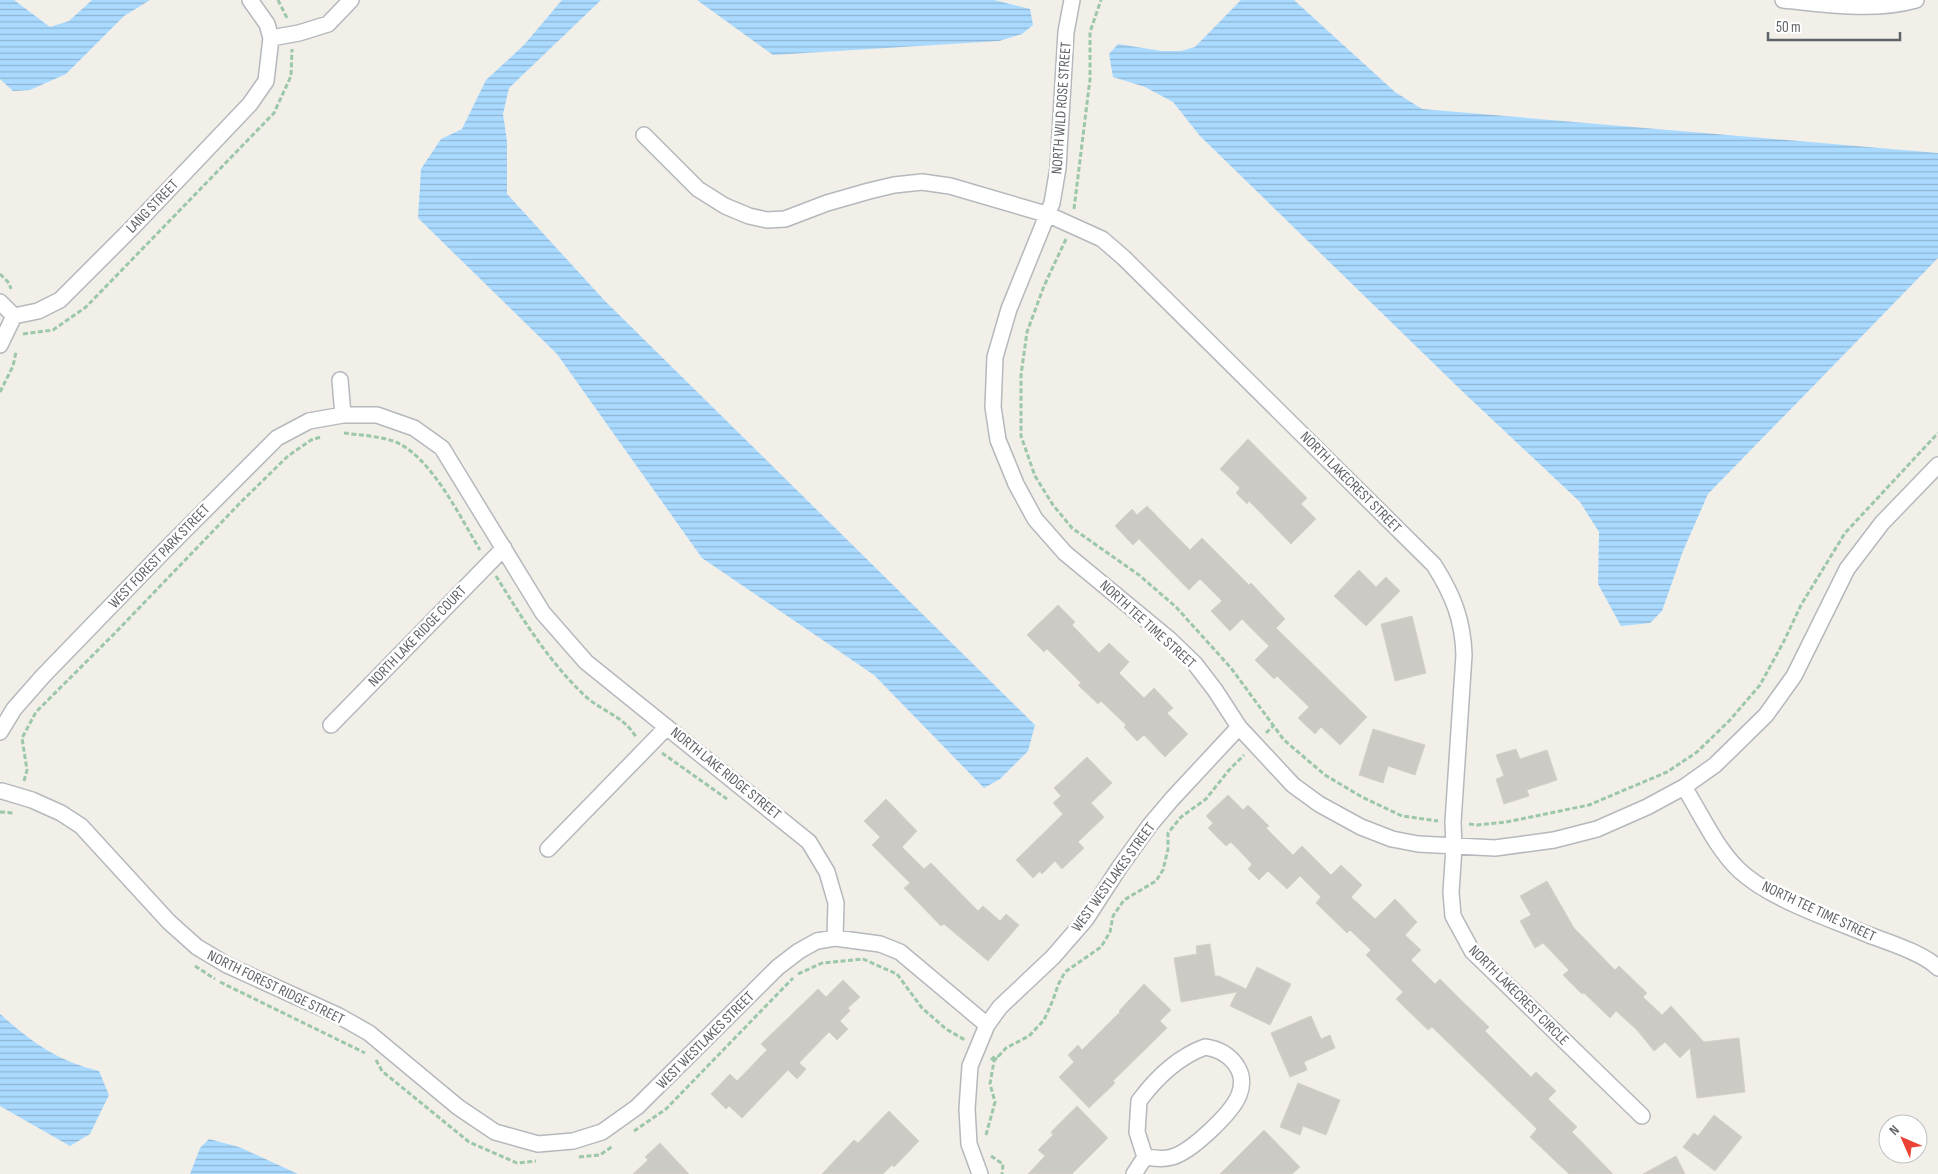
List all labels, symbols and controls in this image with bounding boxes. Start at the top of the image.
scale bar [1768,10,1900,42]
text: 50 m [1776,18,1801,37]
street label: NORTH WILD ROSE STREET [1047,41,1076,175]
street label: LANG STREET [122,175,183,237]
street label: NORTH LAKECREST STREET [1296,428,1405,537]
street label: WEST FOREST PARK STREET [105,500,214,613]
street label: NORTH TEE TIME STREET [1096,576,1200,673]
street label: NORTH LAKE RIDGE COURT [364,582,471,691]
street label: NORTH LAKE RIDGE STREET [667,723,785,824]
street label: WEST WESTLAKES STREET [1067,819,1160,936]
street label: NORTH TEE TIME STREET [1759,877,1879,946]
street label: NORTH LAKECREST CIRCLE [1465,941,1573,1049]
street label: NORTH FOREST RIDGE STREET [204,946,347,1029]
street label: WEST WESTLAKES STREET [652,987,758,1093]
north arrow [1878,1114,1928,1164]
text: N [1886,1122,1903,1139]

